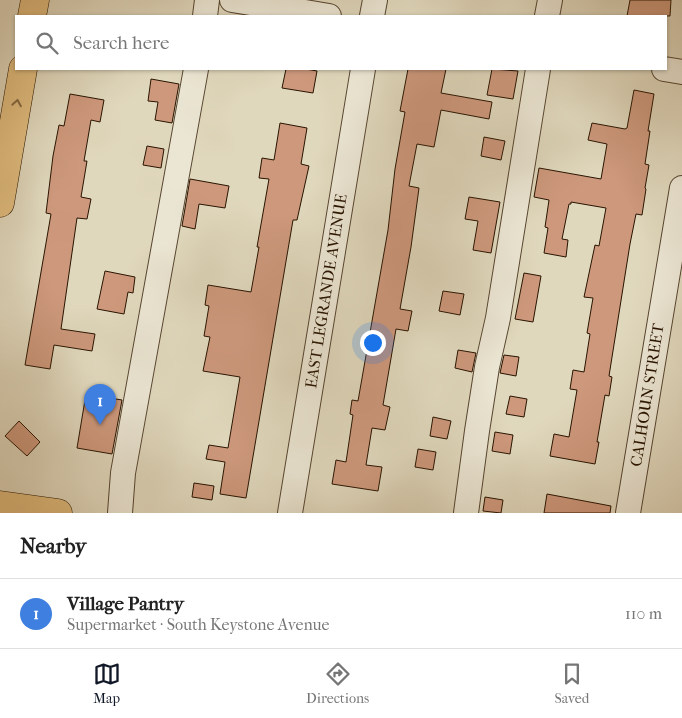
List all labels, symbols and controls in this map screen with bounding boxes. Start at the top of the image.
search box [15,15,667,70]
icon: search [33,29,61,57]
text: Search here [73,32,169,54]
one-way arrow [12,99,22,107]
street label: EAST LEGRANDE AVENUE [301,192,351,390]
street label: CALHOUN STREET [626,322,668,468]
your location [360,330,386,356]
pin: 1 [84,384,116,425]
text: Nearby [20,534,86,558]
text: Village Pantry [67,593,184,615]
text: 1 [33,604,39,623]
text: 110 m [625,604,662,623]
text: Supermarket · South Keystone Avenue [67,615,329,634]
tab: Map [93,660,121,707]
tab: Directions [306,660,369,707]
tab: Saved [555,660,589,707]

